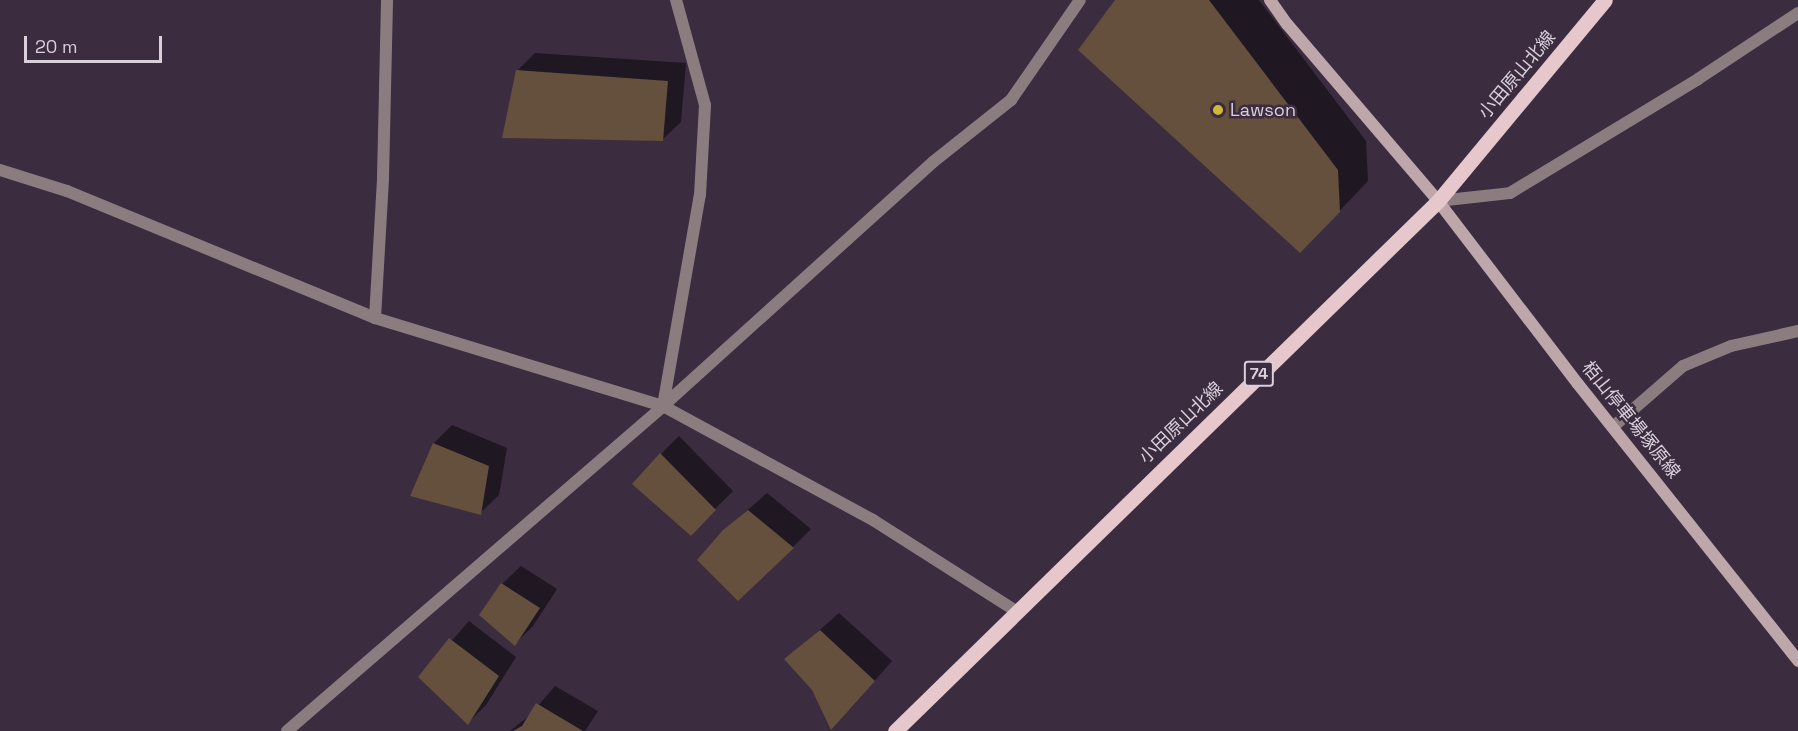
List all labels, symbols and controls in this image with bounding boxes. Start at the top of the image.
scale bar [27,24,165,62]
street label: 小田原山北線 [1474,27,1560,123]
text: 20 m [35,35,78,58]
place label: Lawson [1230,99,1296,121]
marker: Lawson [1211,103,1225,117]
street label: 栢山停車場塚原線 [1577,357,1685,483]
road number: 74 [1242,361,1276,387]
street label: 小田原山北線 [1135,378,1227,468]

